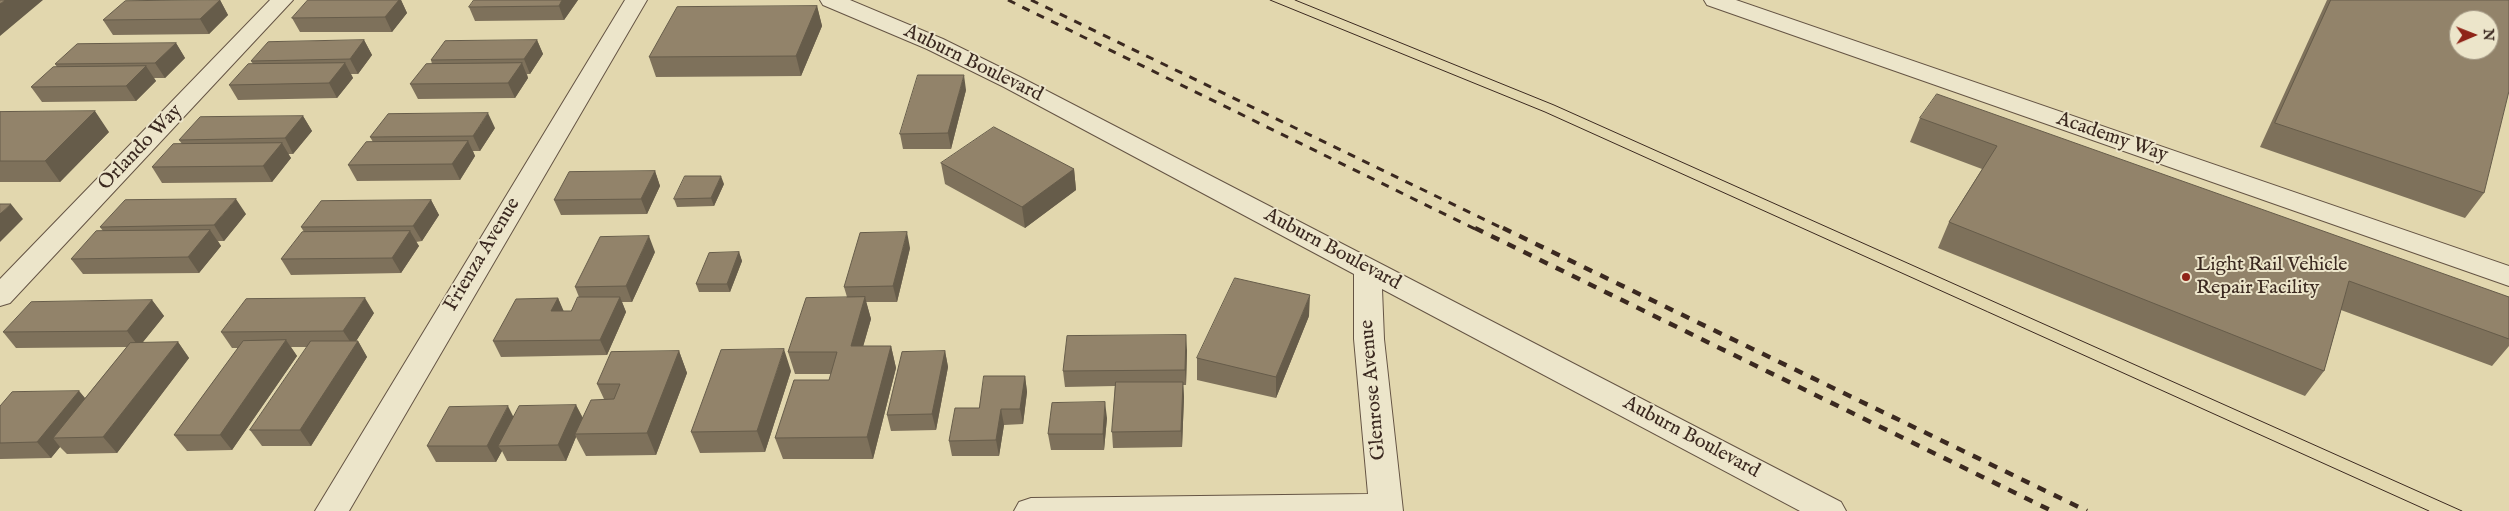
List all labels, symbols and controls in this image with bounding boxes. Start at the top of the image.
north arrow [2449,10,2499,60]
street label: Auburn Boulevard [900,20,1046,108]
text: N [2479,29,2497,41]
street label: Orlando Way [94,100,188,196]
street label: Academy Way [2053,108,2171,168]
street label: Frienza Avenue [440,194,526,316]
street label: Auburn Boulevard [1259,204,1405,296]
place label: Light Rail Vehicle Repair Facility [2196,254,2347,301]
marker: Light Rail Vehicle Repair Facility [2180,271,2192,283]
street label: Glenrose Avenue [1356,319,1392,461]
street label: Auburn Boulevard [1618,392,1764,484]

